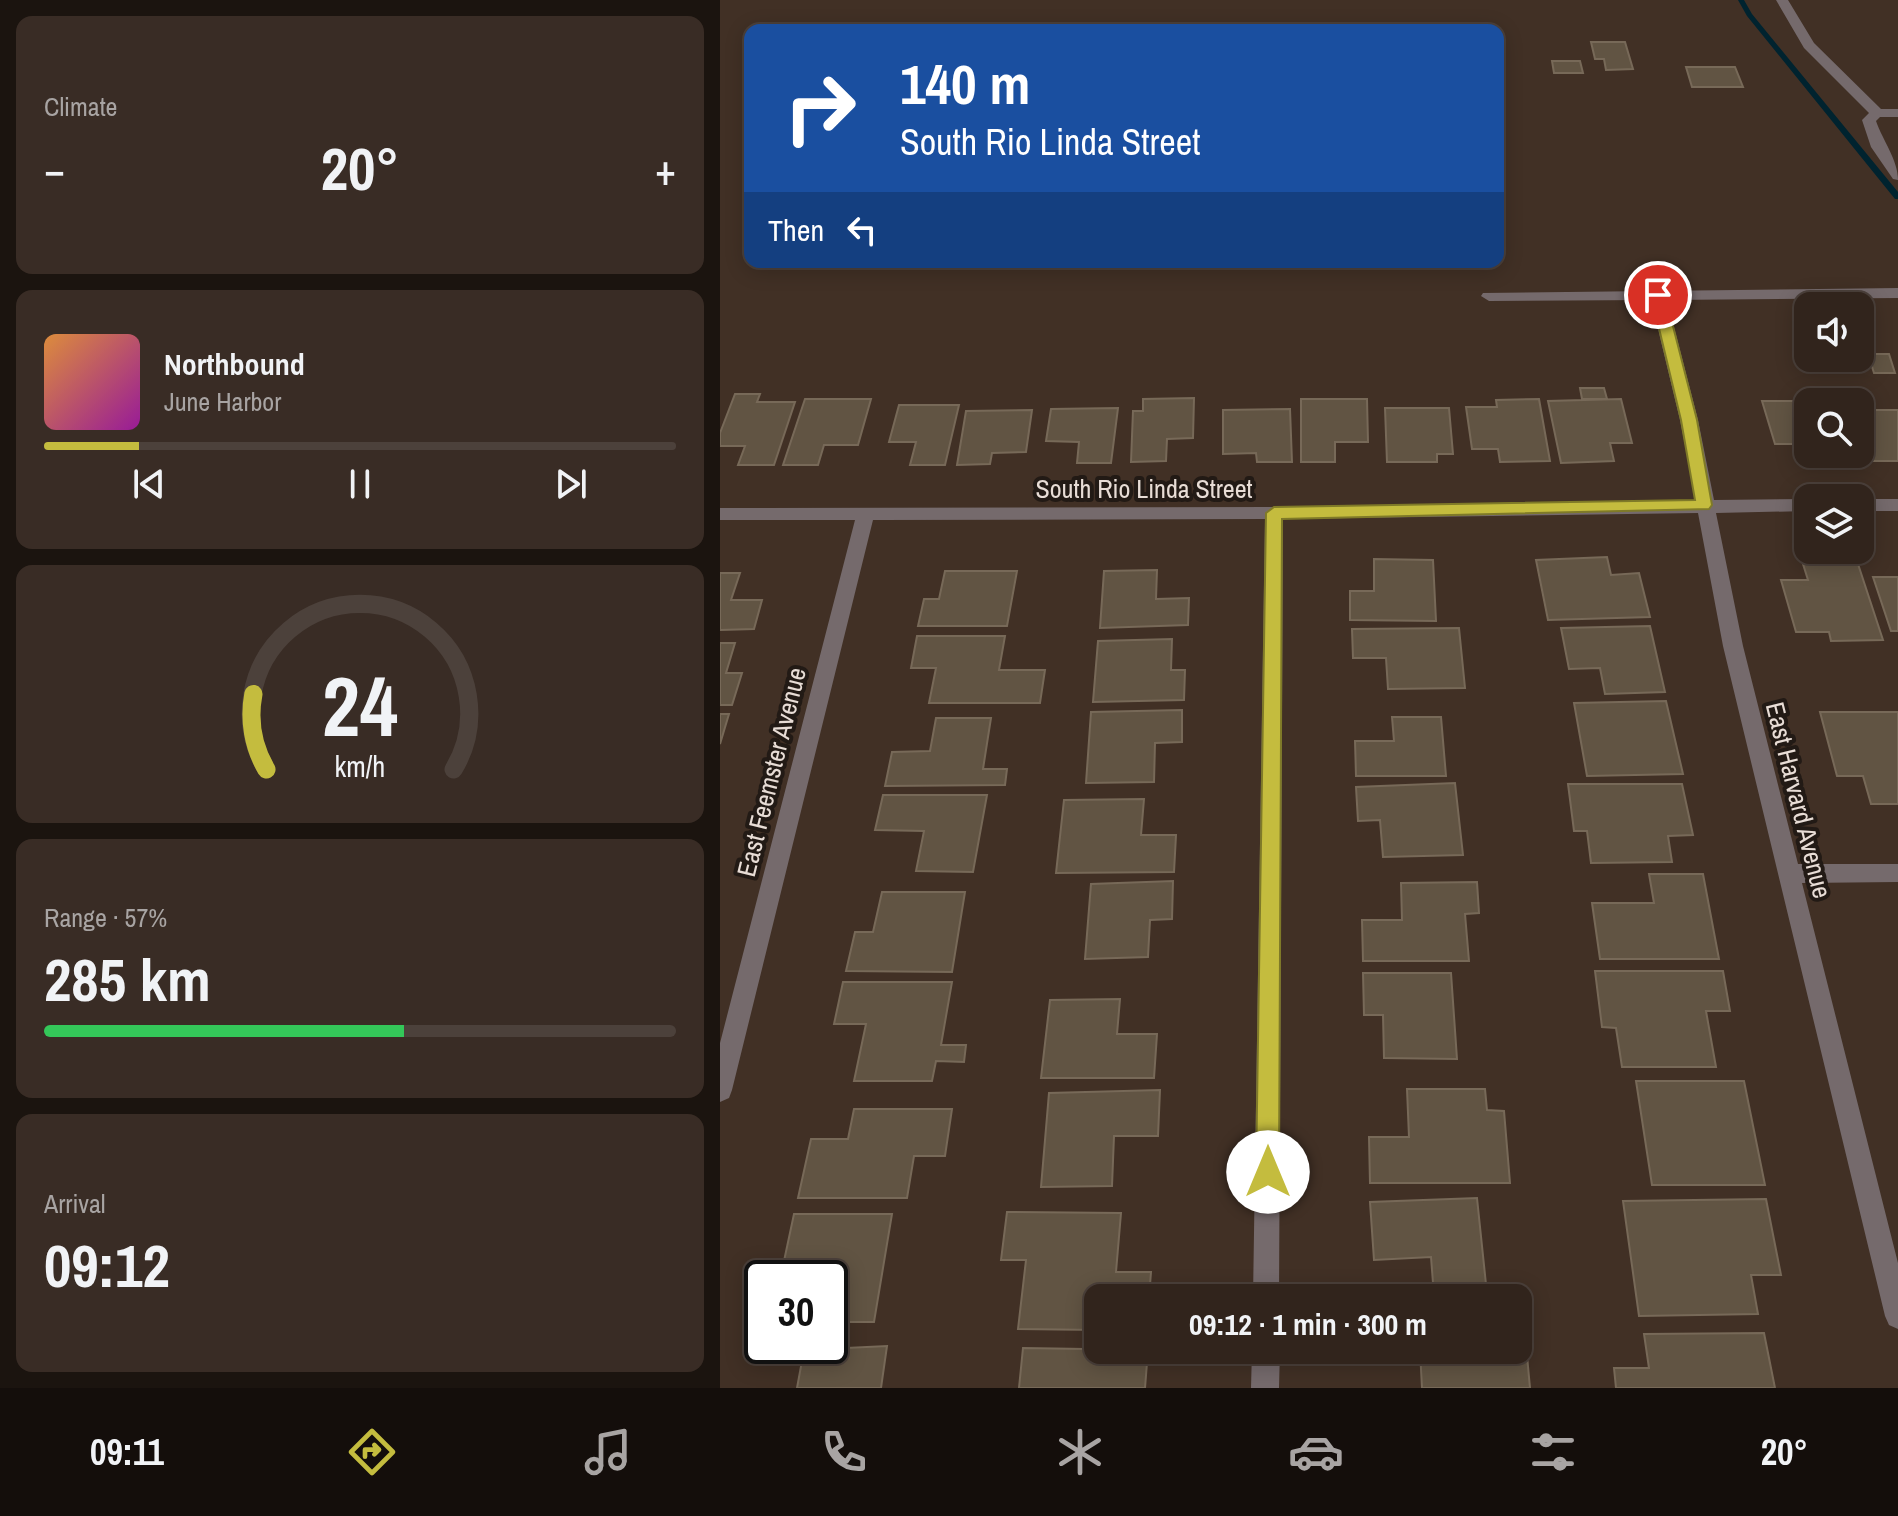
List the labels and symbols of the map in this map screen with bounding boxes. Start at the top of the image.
pin [1624,261,1692,329]
street label: South Rio Linda Street [1036,471,1253,506]
street label: East Feemster Avenue [728,664,814,880]
street label: East Harvard Avenue [1758,698,1840,902]
position arrow [1226,1130,1310,1214]
speed limit sign: 30 [744,1260,848,1364]

